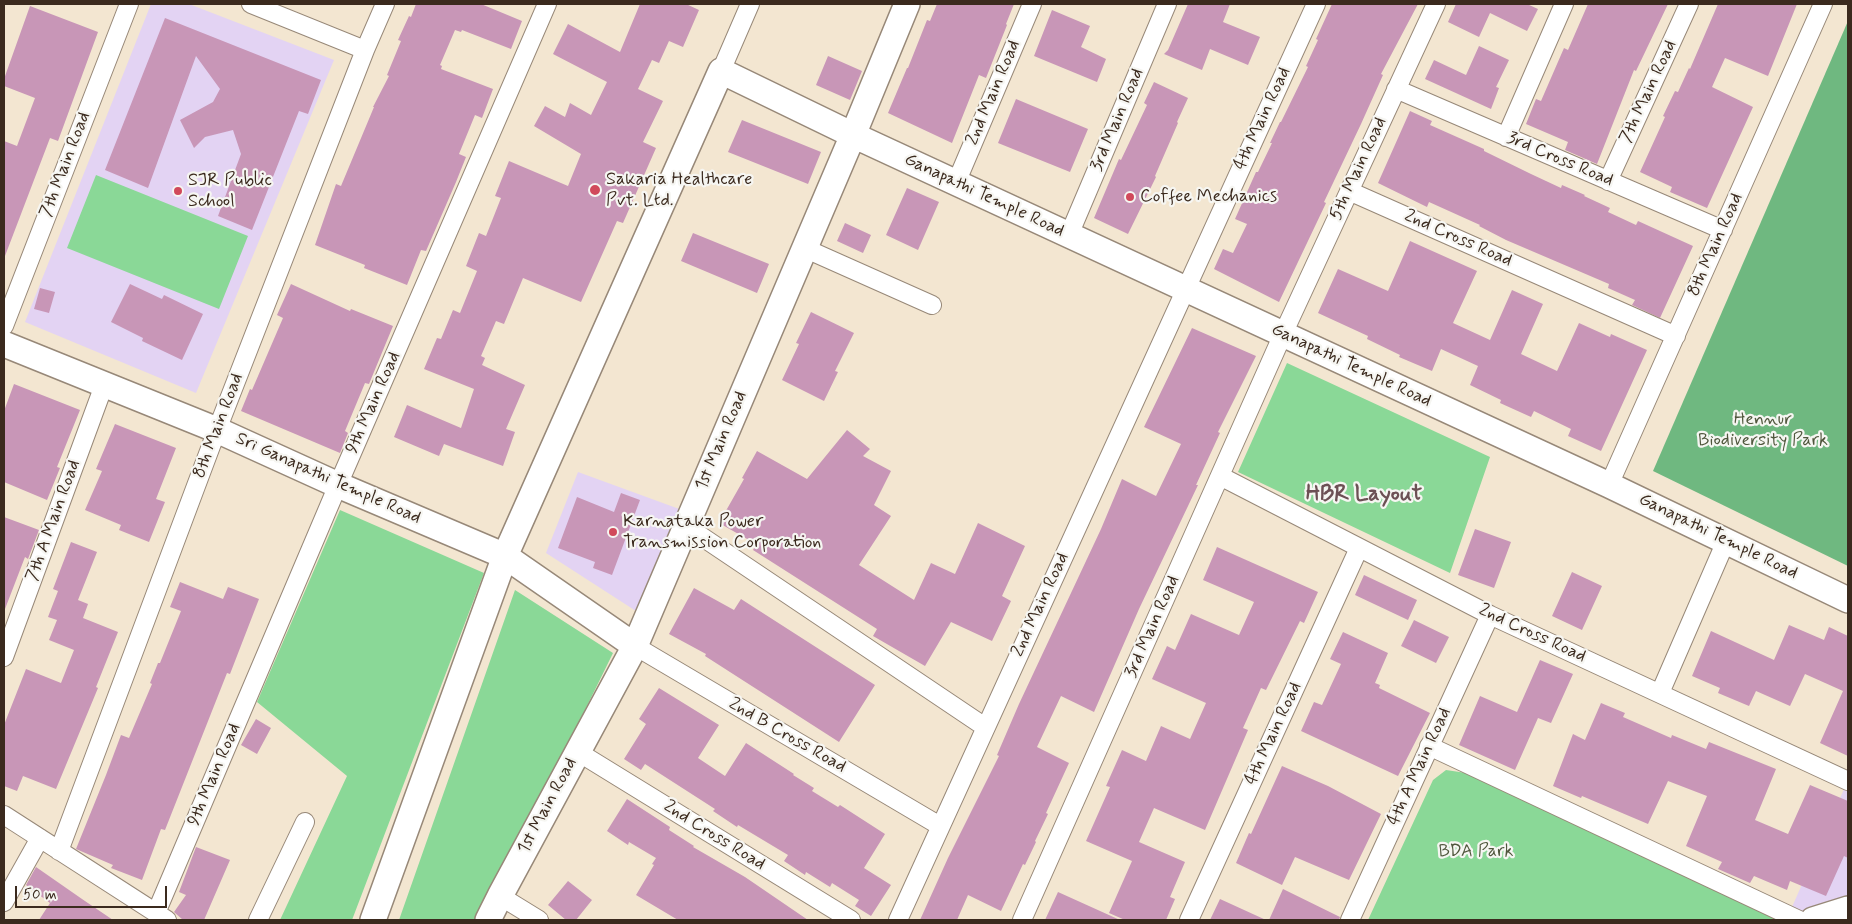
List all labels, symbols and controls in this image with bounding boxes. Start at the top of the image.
street label: 2nd Main Road [962,37,1026,149]
street label: 7th Main Road [1616,37,1682,147]
street label: 4th Main Road [1230,64,1296,174]
street label: 3rd Main Road [1087,65,1149,175]
street label: 7th Main Road [36,109,96,221]
street label: 5th Main Road [1326,114,1392,224]
street label: 3rd Cross Road [1504,128,1616,192]
street label: Ganapathi Temple Road [901,149,1067,243]
place label: Sakaria Healthcare Pvt. Ltd. [606,169,752,212]
place label: SJR Public School [188,170,272,212]
marker: Sakaria Healthcare Pvt. Ltd. [588,183,602,197]
marker: SJR Public School [172,185,184,197]
place label: Coffee Mechanics [1140,186,1277,208]
street label: 8th Main Road [1684,190,1748,300]
marker: Coffee Mechanics [1124,191,1136,203]
street label: 2nd Cross Road [1401,206,1515,272]
street label: Ganapathi Temple Road [1268,319,1434,413]
street label: 9th Main Road [342,349,406,457]
street label: 8th Main Road [189,371,249,481]
street label: 1st Main Road [691,388,753,494]
park label: Hennur Biodiversity Park [1698,409,1828,452]
street label: Sri Ganapathi Temple Road [232,428,424,530]
street label: 7th A Main Road [22,457,86,585]
district label: HBR Layout [1306,482,1422,508]
street label: Ganapathi Temple Road [1635,489,1801,585]
place label: Karnataka Power Transmission Corporation [623,511,821,554]
marker: Karnataka Power Transmission Corporation [607,526,619,538]
street label: 2nd Main Road [1008,550,1074,660]
street label: 3rd Main Road [1121,573,1185,681]
street label: 2nd Cross Road [1475,600,1589,668]
street label: 4th Main Road [1241,679,1307,789]
street label: 2nd B Cross Road [724,694,850,778]
street label: 4th A Main Road [1383,705,1457,829]
street label: 9th Main Road [184,721,246,829]
street label: 1st Main Road [514,754,582,858]
street label: 2nd Cross Road [659,796,769,876]
park label: BDA Park [1439,841,1513,863]
scale bar [18,876,170,908]
text: 50 m [23,885,57,905]

